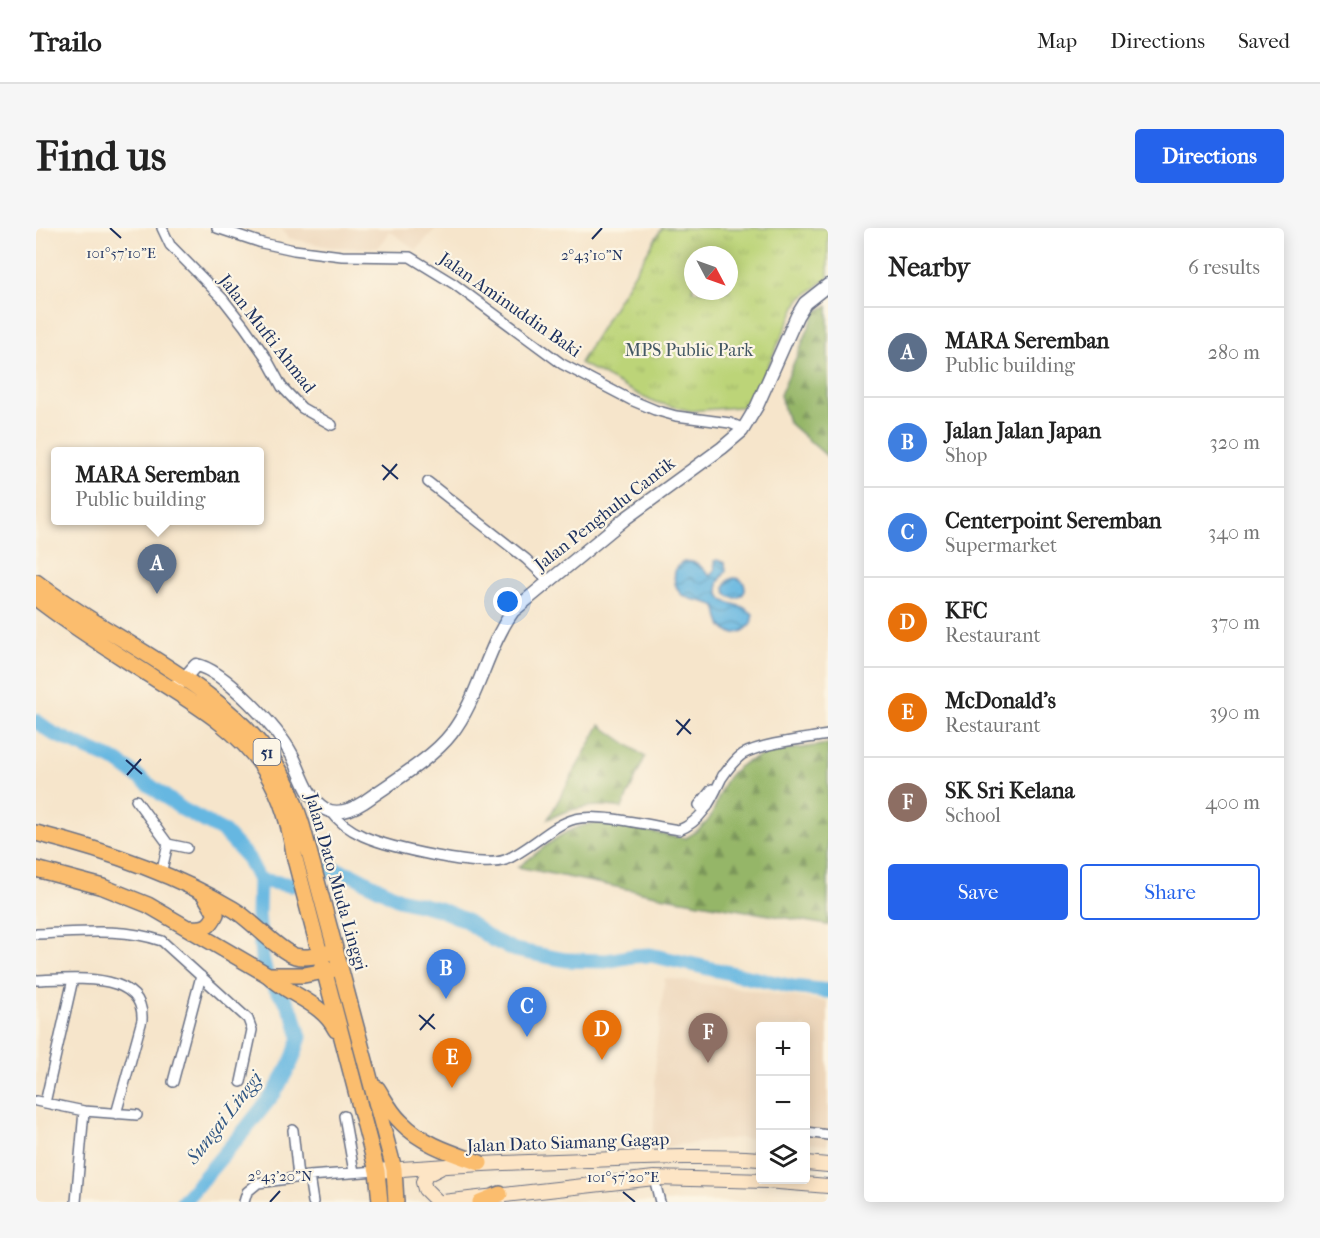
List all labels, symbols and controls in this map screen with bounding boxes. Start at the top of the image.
text: Trailo [30,25,102,58]
text: Map [1037,29,1077,53]
text: Directions [1110,29,1205,53]
text: Saved [1238,29,1290,53]
button: Directions [1135,129,1284,183]
text: Find us [36,132,166,181]
text: 101°57'10"E [86,244,156,262]
text: 2°43'10"N [561,246,624,264]
north arrow [684,246,738,300]
street label: Jalan Aminuddin Baki [433,247,586,362]
text: Nearby [888,252,970,283]
text: 6 results [1188,256,1260,279]
street label: Jalan Mufti Ahmad [213,269,320,398]
text: MARA Seremban [945,328,1109,354]
park label: MPS Public Park [625,340,754,361]
text: A [901,341,914,364]
text: 280 m [1208,341,1260,364]
text: Public building [945,354,1075,377]
text: Jalan Jalan Japan [945,418,1101,444]
text: B [901,431,914,454]
text: 320 m [1210,431,1260,454]
text: Shop [945,444,987,467]
popup [51,447,264,525]
street label: Jalan Penghulu Cantik [529,452,680,577]
text: MARA Seremban [75,462,240,488]
text: Public building [75,488,205,511]
text: Centerpoint Seremban [945,508,1162,534]
text: C [901,521,914,544]
text: 340 m [1208,521,1260,544]
text: Supermarket [945,534,1057,557]
pin: A [138,544,176,594]
your location [493,587,522,616]
text: KFC [945,598,988,624]
text: D [900,611,915,634]
text: 370 m [1210,611,1260,634]
text: Restaurant [945,624,1041,647]
text: McDonald's [945,688,1056,714]
text: E [901,701,914,724]
text: 390 m [1209,701,1260,724]
text: Restaurant [945,714,1041,737]
road number: 51 [254,739,280,765]
text: SK Sri Kelana [945,778,1075,804]
street label: Jalan Dato Muda Linggi [300,789,372,974]
text: F [902,791,913,814]
text: 400 m [1205,791,1260,814]
text: School [945,804,1001,827]
button: Save [888,864,1068,920]
button: Share [1080,864,1260,920]
pin: B [426,950,466,999]
pin: C [508,988,546,1037]
pin: D [582,1010,622,1060]
pin: F [688,1014,728,1063]
map controls [756,1022,810,1184]
button: + [756,1022,810,1076]
pin: E [432,1038,472,1088]
water label: Sungai Linggi [180,1066,268,1169]
button: − [756,1076,810,1130]
street label: Jalan Dato Siamang Gagap [464,1129,670,1157]
button: layers [756,1130,810,1184]
text: 2°43'20"N [248,1167,313,1185]
text: 101°57'20"E [587,1168,659,1186]

